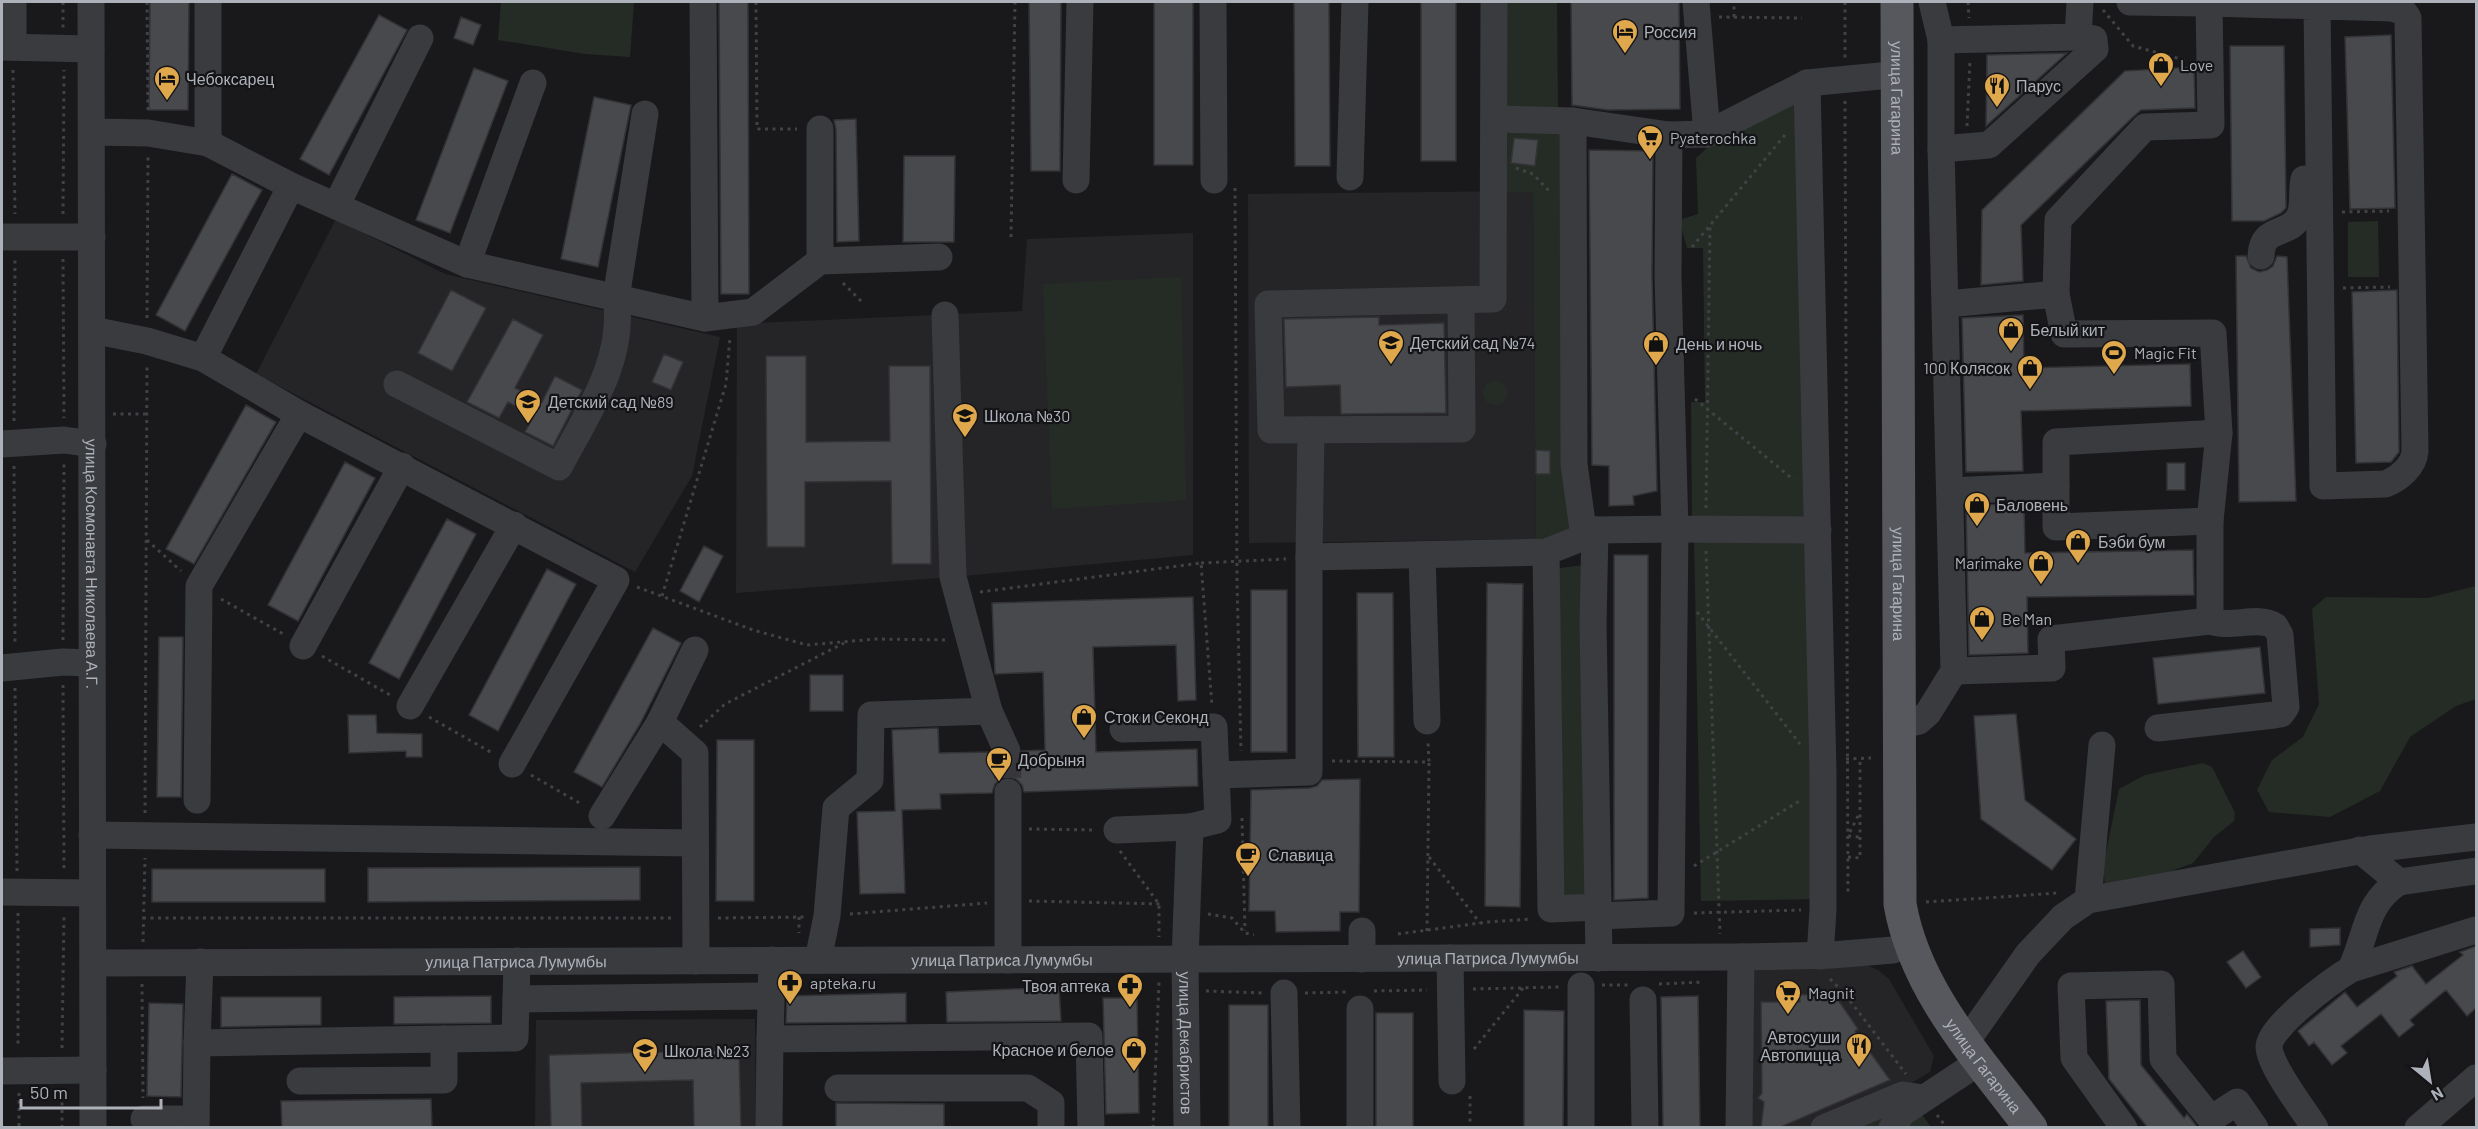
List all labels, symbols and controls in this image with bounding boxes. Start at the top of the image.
hotel icon: Россия [1610,17,1640,55]
place label: Россия [1644,22,1696,41]
street label: улица Гагарина [1888,41,1908,155]
shop icon: Love [2146,50,2176,88]
place label: Love [2180,55,2213,74]
hotel icon: Чебоксарец [152,64,182,102]
place label: Чебоксарец [186,69,274,88]
restaurant icon: Парус [1982,71,2012,109]
place label: Парус [2016,76,2061,95]
supermarket icon: Pyaterochka [1635,123,1665,161]
place label: Pyaterochka [1670,128,1756,147]
shop icon: Белый кит [1996,315,2026,353]
place label: Белый кит [2030,320,2106,339]
school or university icon: Детский сад №74 [1376,328,1406,366]
shop icon: День и ночь [1641,329,1671,367]
place label: Детский сад №74 [1410,333,1535,352]
place label: День и ночь [1676,334,1762,353]
sports icon: Magic Fit [2099,338,2129,376]
place label: Magic Fit [2134,343,2197,362]
shop icon: 100 Колясок [2015,353,2045,391]
place label: 100 Колясок [1923,358,2011,377]
school or university icon: Детский сад №89 [513,387,543,425]
place label: Детский сад №89 [548,392,674,411]
school or university icon: Школа №30 [950,401,980,439]
place label: Школа №30 [984,406,1070,425]
street label: улица Космонавта Николаева А.Г. [83,439,102,689]
shop icon: Баловень [1962,490,1992,528]
place label: Баловень [1996,495,2068,514]
street label: улица Гагарина [1890,527,1909,641]
shop icon: Бэби бум [2063,527,2093,565]
place label: Бэби бум [2098,532,2166,551]
shop icon: Marimake [2026,548,2056,586]
place label: Marimake [1955,553,2022,572]
shop icon: Be Man [1967,604,1997,642]
place label: Be Man [2002,609,2052,628]
shop icon: Сток и Секонд [1069,702,1099,740]
place label: Сток и Секонд [1104,707,1209,726]
cafe icon: Добрыня [984,745,1014,783]
place label: Добрыня [1018,750,1085,769]
cafe icon: Славица [1233,840,1263,878]
place label: Славица [1268,845,1333,864]
street label: улица Патриса Лумумбы [1397,948,1579,967]
street label: улица Патриса Лумумбы [911,949,1093,969]
street label: улица Патриса Лумумбы [425,951,607,971]
pharmacy icon: apteka.ru [775,968,805,1006]
pharmacy icon: Твоя аптека [1115,971,1145,1009]
street label: улица Декабристов [1176,971,1197,1114]
place label: apteka.ru [810,973,876,992]
place label: Твоя аптека [1022,976,1110,995]
supermarket icon: Magnit [1773,978,1803,1016]
place label: Magnit [1808,983,1855,1002]
street label: улица Гагарина [1942,1014,2026,1117]
place label: Автосуши Автопицца [1760,1027,1840,1064]
restaurant icon: Автосуши Автопицца [1844,1031,1874,1069]
shop icon: Красное и белое [1119,1035,1149,1073]
school or university icon: Школа №23 [630,1036,660,1074]
place label: Красное и белое [992,1040,1114,1059]
place label: Школа №23 [664,1041,750,1060]
north arrow [2400,1051,2460,1111]
scale bar [21,1072,160,1110]
text: 50 m [30,1081,68,1103]
text: N [2428,1084,2447,1105]

